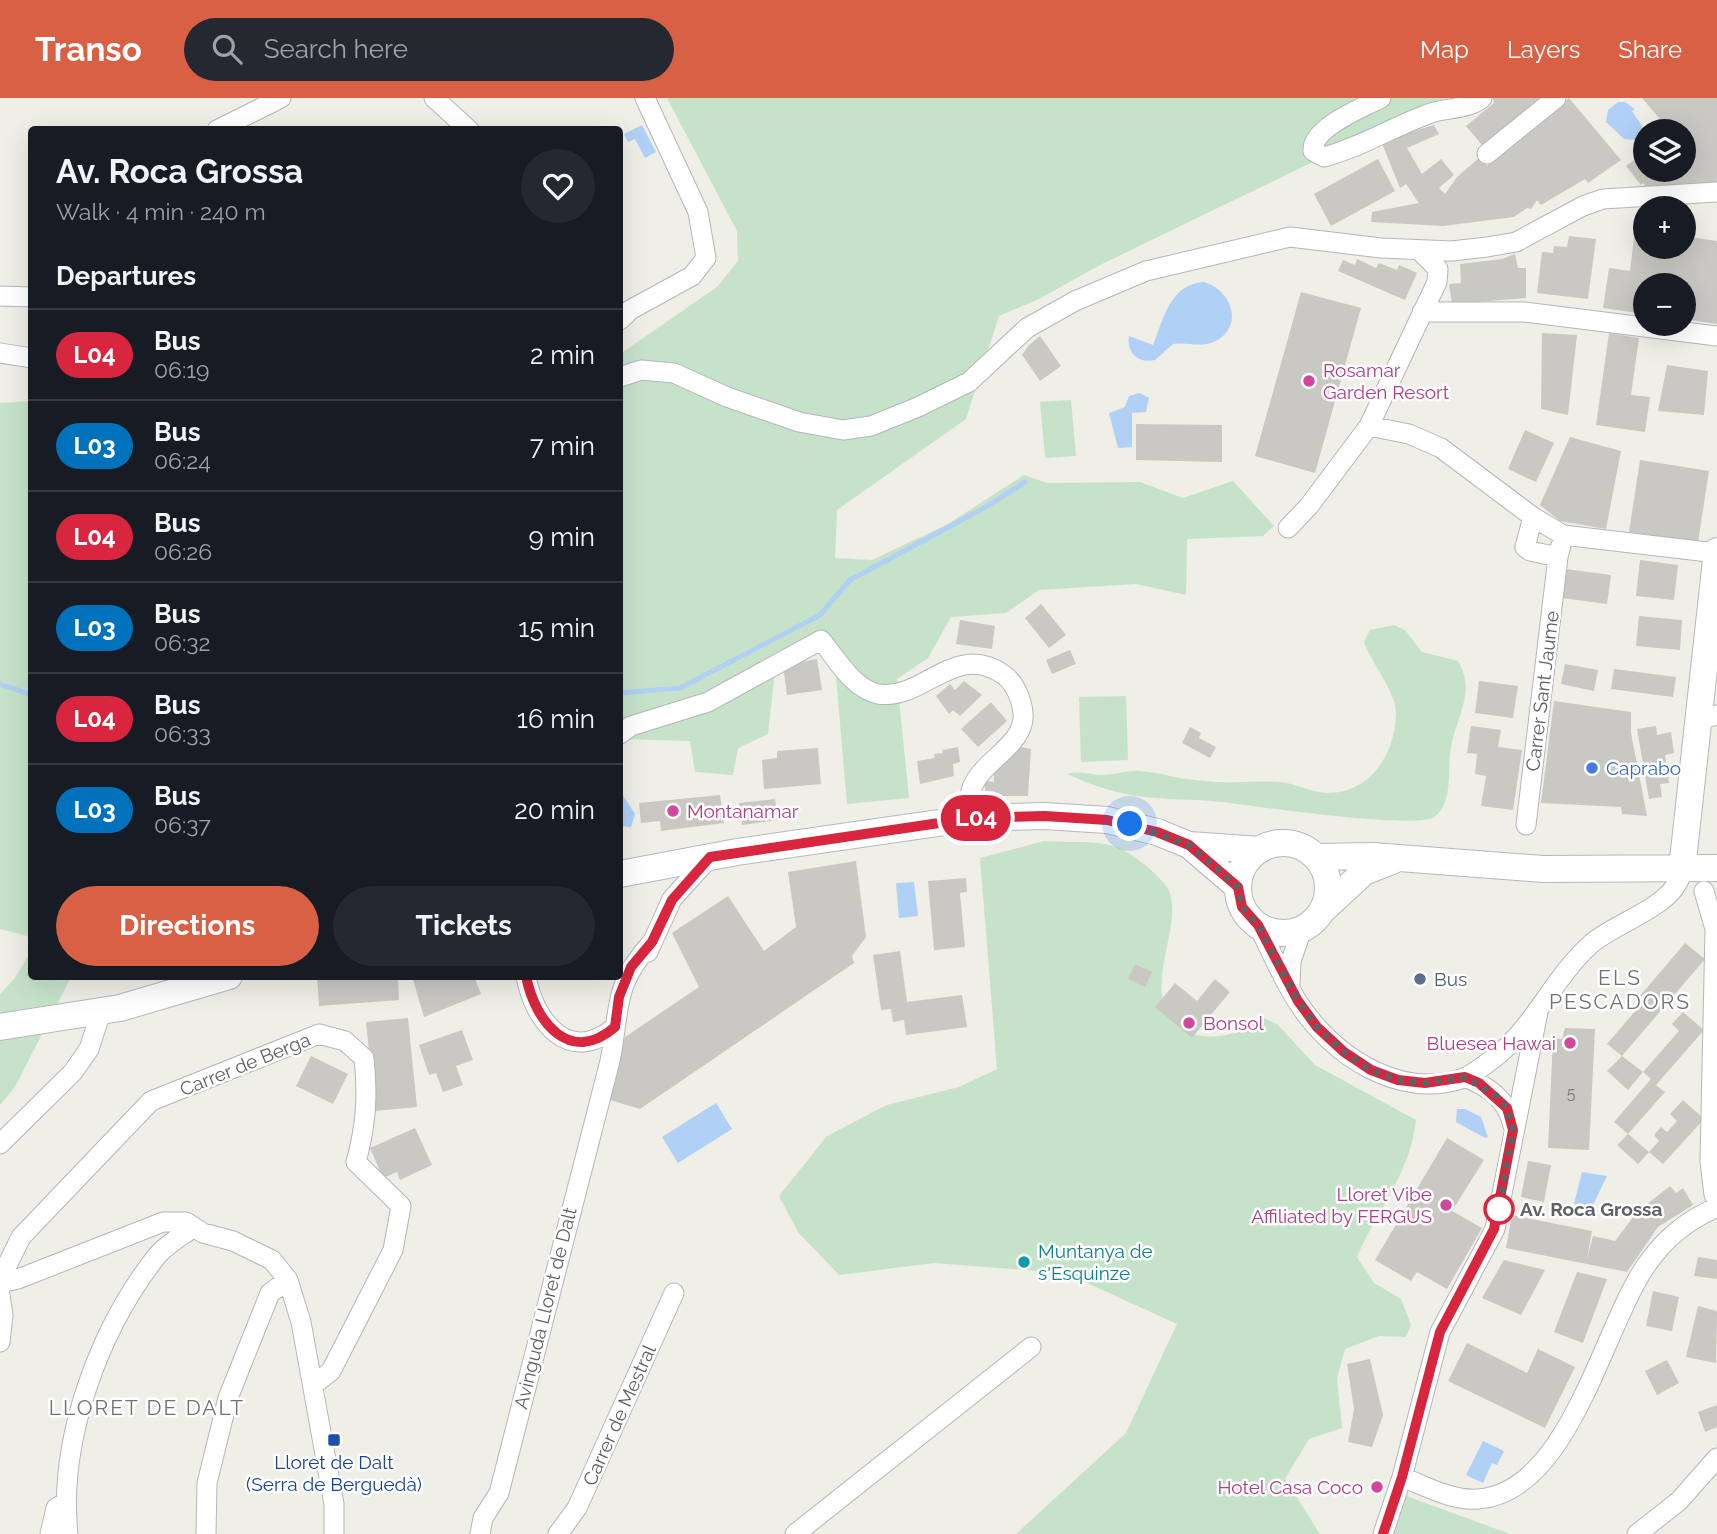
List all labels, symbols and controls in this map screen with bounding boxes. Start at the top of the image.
search box [184,18,674,81]
text: Transo [35,30,142,69]
icon: search [208,30,246,68]
text: Search here [264,34,408,64]
text: Map [1420,35,1469,64]
text: Layers [1507,35,1580,64]
text: Share [1618,35,1682,64]
map controls [1633,119,1696,336]
button: layers [1633,119,1696,182]
button: heart [521,149,595,223]
text: Av. Roca Grossa [56,152,303,191]
button: + [1633,196,1696,259]
text: Walk · 4 min · 240 m [56,198,266,225]
text: Departures [56,261,196,291]
button: − [1633,273,1696,336]
text: Bus [154,326,201,356]
text: L04 [73,340,116,369]
text: 2 min [530,340,595,370]
text: 06:19 [154,356,210,383]
place label: Rosamar Garden Resort [1323,359,1450,403]
marker: Rosamar Garden Resort [1301,373,1317,389]
text: Bus [154,417,201,447]
text: L03 [73,431,116,460]
text: 7 min [530,431,595,461]
text: 06:24 [154,447,211,474]
text: Bus [154,508,201,538]
text: L04 [73,522,116,551]
text: 9 min [528,522,595,552]
text: 06:26 [154,538,212,565]
text: Bus [154,599,201,629]
street label: Carrer Sant Jaume [1521,610,1563,772]
text: L03 [73,613,116,642]
text: 15 min [518,613,595,643]
text: 06:32 [154,629,211,656]
text: Bus [154,690,201,720]
text: L04 [73,704,116,733]
text: 16 min [517,704,595,734]
text: 06:33 [154,720,211,747]
place label: Caprabo [1606,757,1681,779]
marker: Caprabo [1584,760,1600,776]
text: Bus [154,781,201,811]
text: L03 [73,795,116,824]
text: 20 min [514,795,595,825]
line badge: L04 [936,795,1016,841]
place label: Montanamar [687,800,799,822]
marker: Montanamar [665,803,681,819]
text: L04 [955,803,997,832]
your location [1112,806,1147,841]
text: 06:37 [154,811,211,838]
button: Directions [56,886,319,966]
button: Tickets [333,886,595,966]
district label: ELS PESCADORS [1549,965,1691,1014]
place label: Bus [1434,968,1467,990]
marker: Bus [1412,971,1428,987]
place label: Bonsol [1203,1012,1265,1034]
marker: Bonsol [1181,1015,1197,1031]
street label: Carrer de Berga [177,1028,313,1100]
place label: Bluesea Hawai [1427,1032,1556,1054]
marker: Bluesea Hawai [1562,1035,1578,1051]
house number: 5 [1567,1084,1576,1103]
place label: Lloret Vibe Affiliated by FERGUS [1251,1183,1432,1227]
marker: Av. Roca Grossa [1484,1194,1514,1224]
marker: Lloret Vibe Affiliated by FERGUS [1438,1197,1454,1213]
place label: Av. Roca Grossa [1520,1198,1662,1220]
street label: Avinguda Lloret de Dalt [509,1204,581,1411]
place label: Muntanya de s'Esquinze [1038,1240,1153,1284]
marker: Muntanya de s'Esquinze [1016,1254,1032,1270]
street label: Carrer de Mestral [578,1340,660,1489]
district label: LLORET DE DALT [49,1395,245,1420]
marker: Lloret de Dalt (Serra de Berguedà) [326,1432,342,1448]
place label: Lloret de Dalt (Serra de Berguedà) [246,1451,422,1495]
place label: Hotel Casa Coco [1217,1476,1363,1498]
marker: Hotel Casa Coco [1369,1479,1385,1495]

